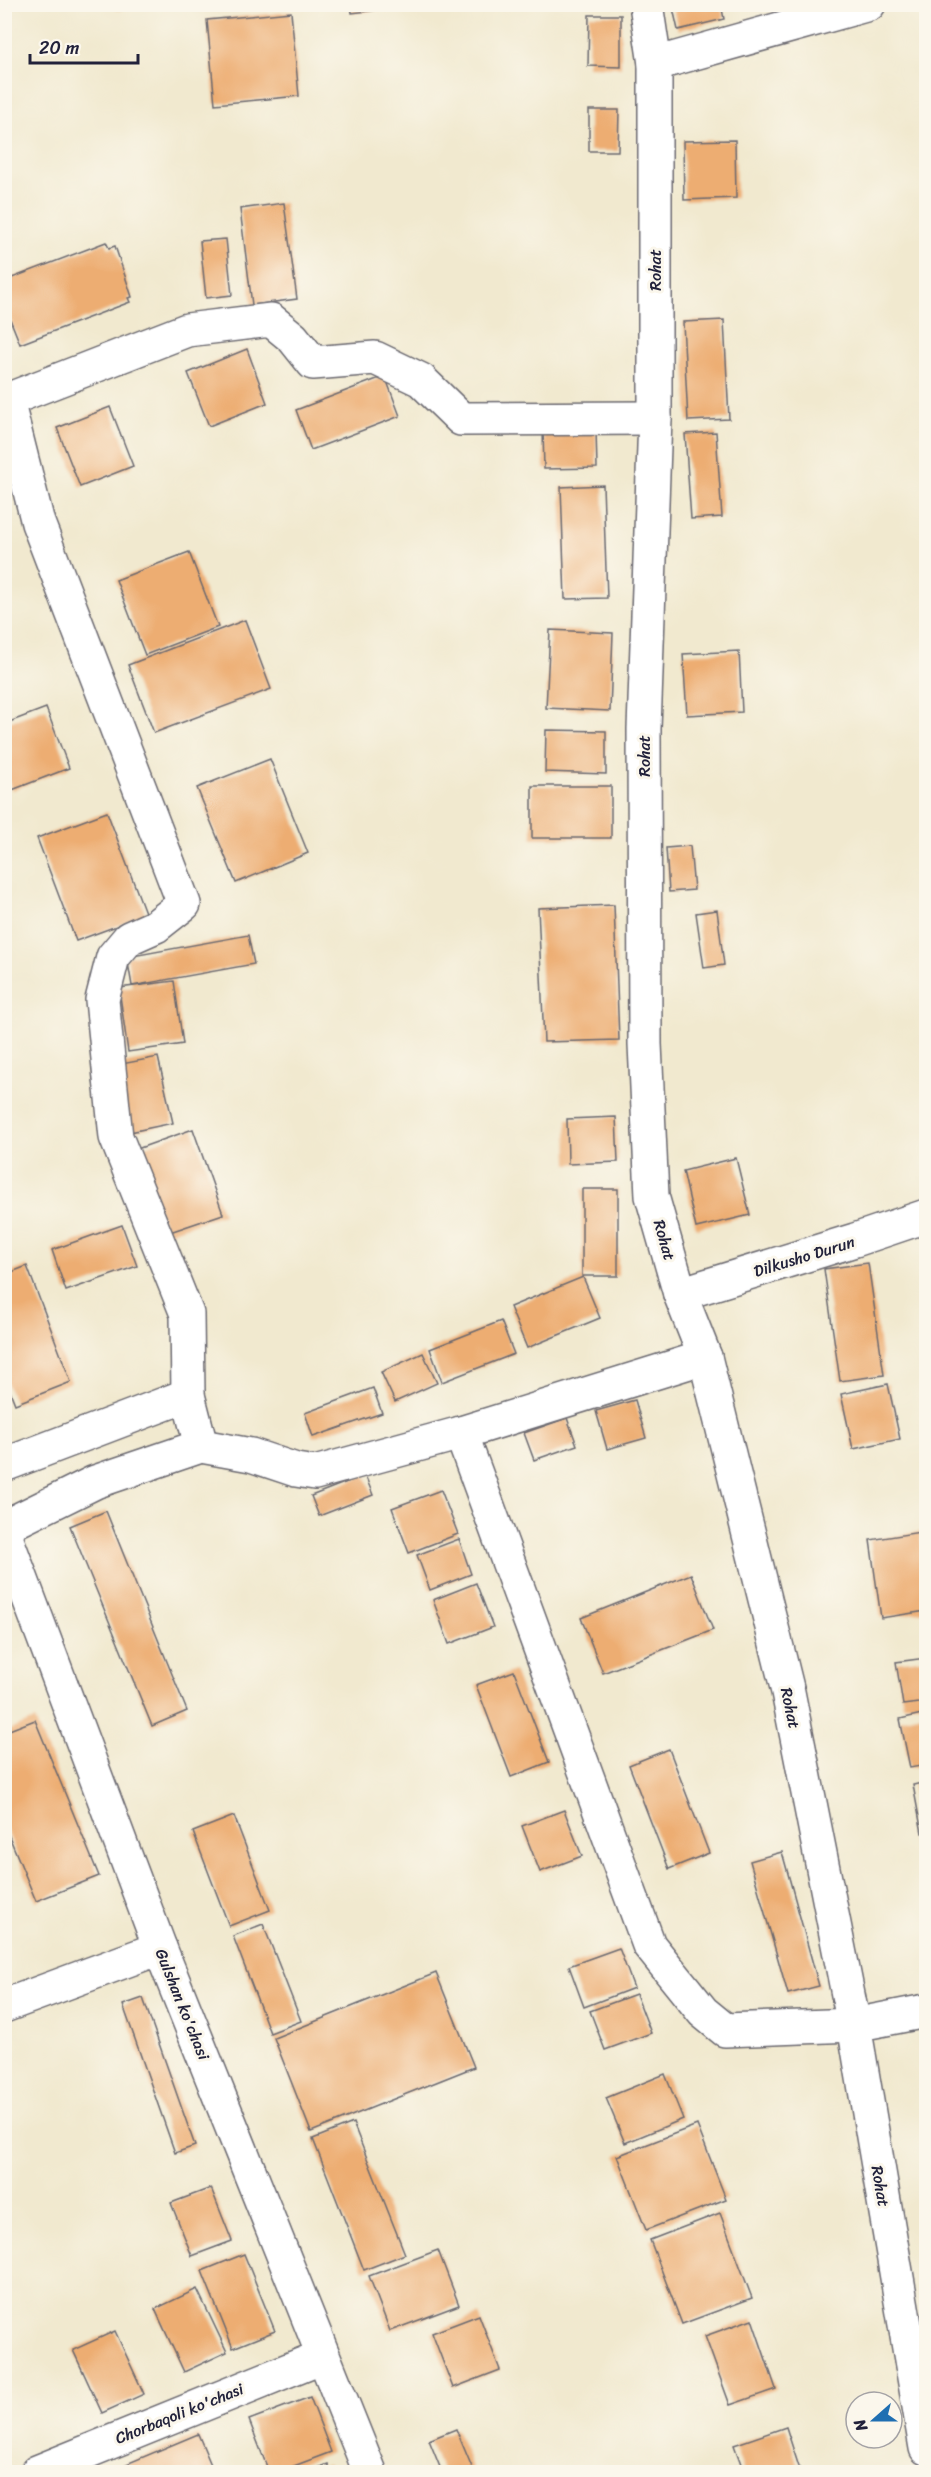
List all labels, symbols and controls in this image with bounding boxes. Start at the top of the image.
scale bar [30,27,138,65]
text: 20 m [39,32,79,64]
street label: Rohat [641,249,670,291]
street label: Rohat [630,735,659,777]
street label: Rohat [645,1216,684,1264]
street label: Dilkusho Durun [750,1227,859,1286]
street label: Rohat [772,1685,809,1731]
street label: Gulshan ko'chasi [147,1944,218,2065]
street label: Rohat [863,2163,898,2209]
street label: Chorbaqoli ko'chasi [110,2374,248,2452]
north arrow [844,2390,904,2450]
text: N [845,2414,876,2437]

